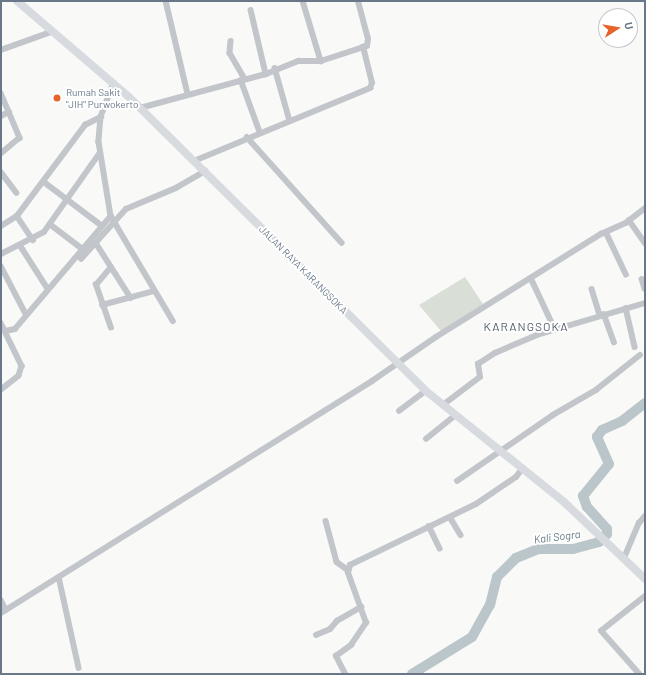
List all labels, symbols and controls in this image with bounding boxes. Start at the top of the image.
north arrow [598,8,638,48]
text: U [622,21,636,30]
place label: Rumah Sakit "JIH" Purwokerto [66,86,138,110]
marker: Rumah Sakit "JIH" Purwokerto [51,92,63,104]
street label: JALAN RAYA KARANGSOKA [256,223,350,317]
district label: KARANGSOKA [484,320,568,334]
water label: Kali Sogra [533,528,581,546]

